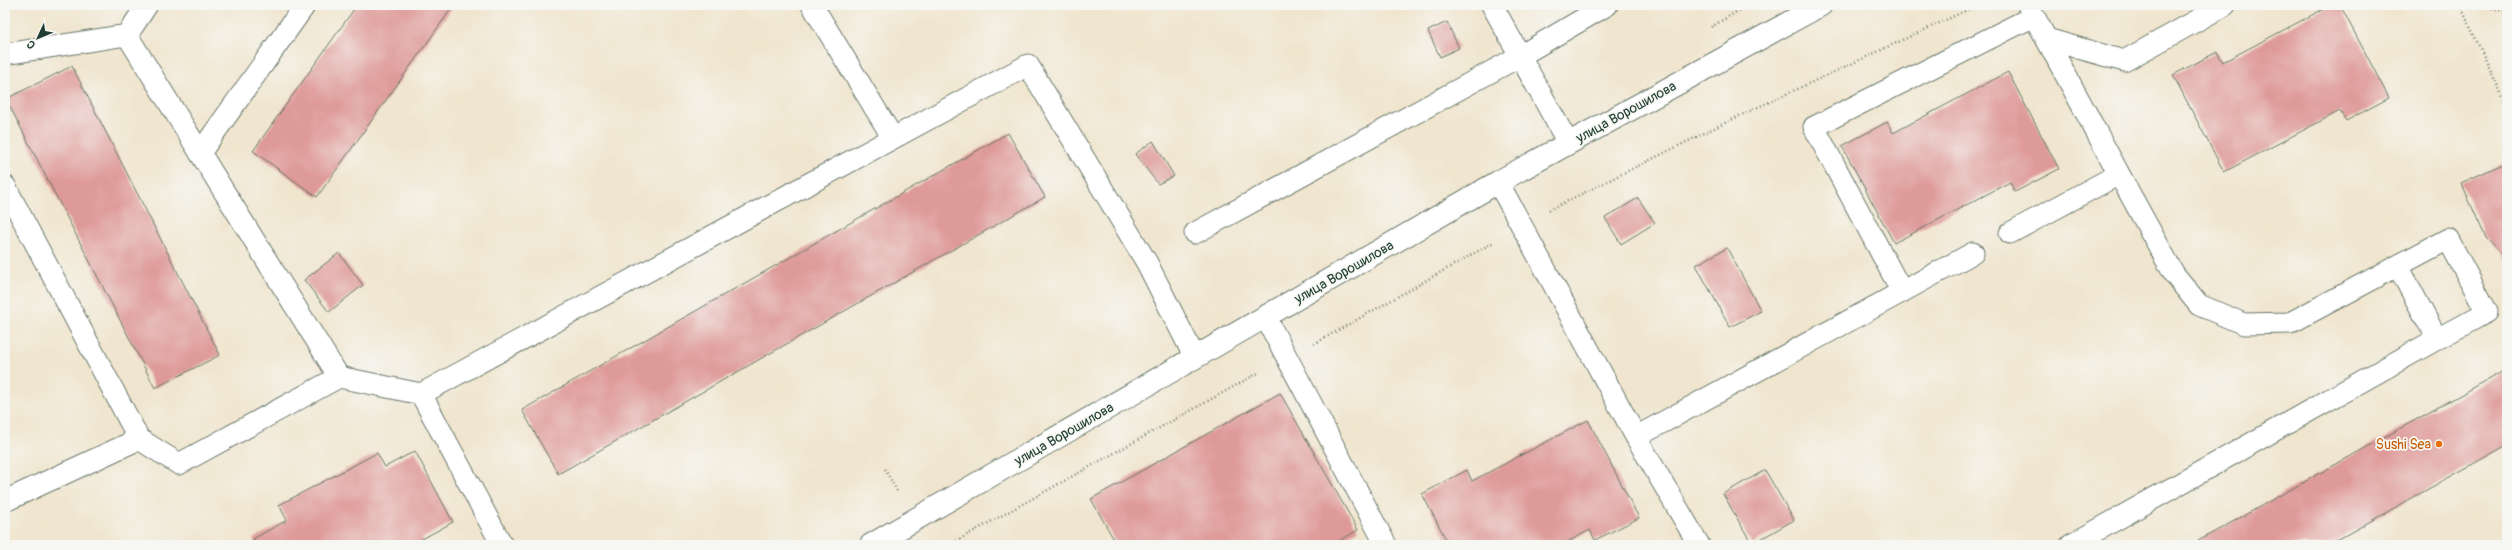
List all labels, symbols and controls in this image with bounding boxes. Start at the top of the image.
north arrow [18,18,58,58]
text: С [24,37,38,52]
street label: улица Ворошилова [1572,77,1679,147]
street label: улица Ворошилова [1290,237,1397,308]
street label: улица Ворошилова [1010,399,1117,470]
place label: Sushi Sea [2376,436,2431,453]
marker: Sushi Sea [2434,439,2444,449]

